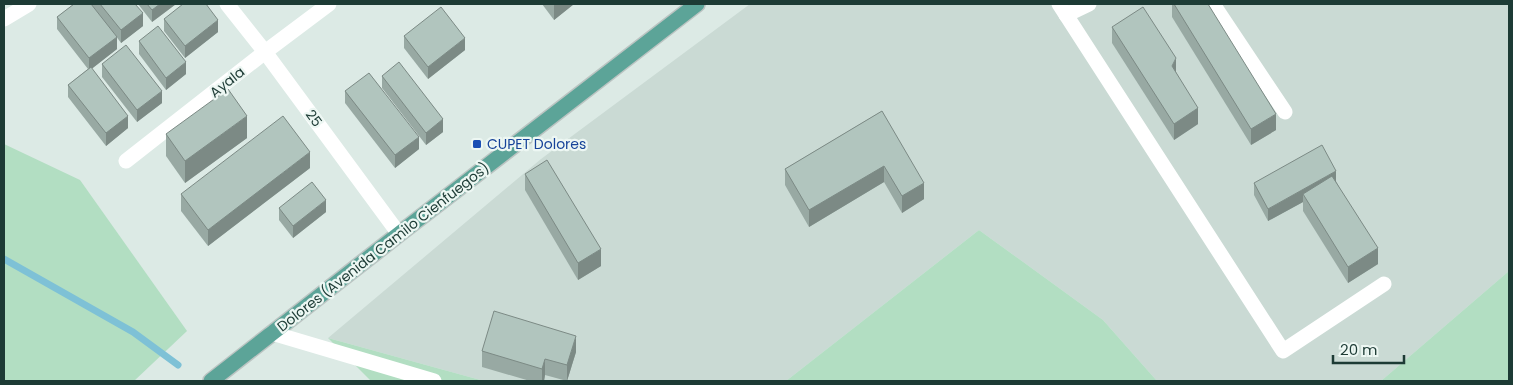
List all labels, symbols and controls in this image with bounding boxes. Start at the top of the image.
street label: Ayala [205,62,249,102]
street label: 25 [301,105,327,131]
place label: CUPET Dolores [487,134,586,154]
marker: CUPET Dolores [471,138,483,150]
street label: Dolores (Avenida Camilo Cienfuegos) [273,158,493,336]
scale bar [1333,332,1404,364]
text: 20 m [1340,339,1378,360]

